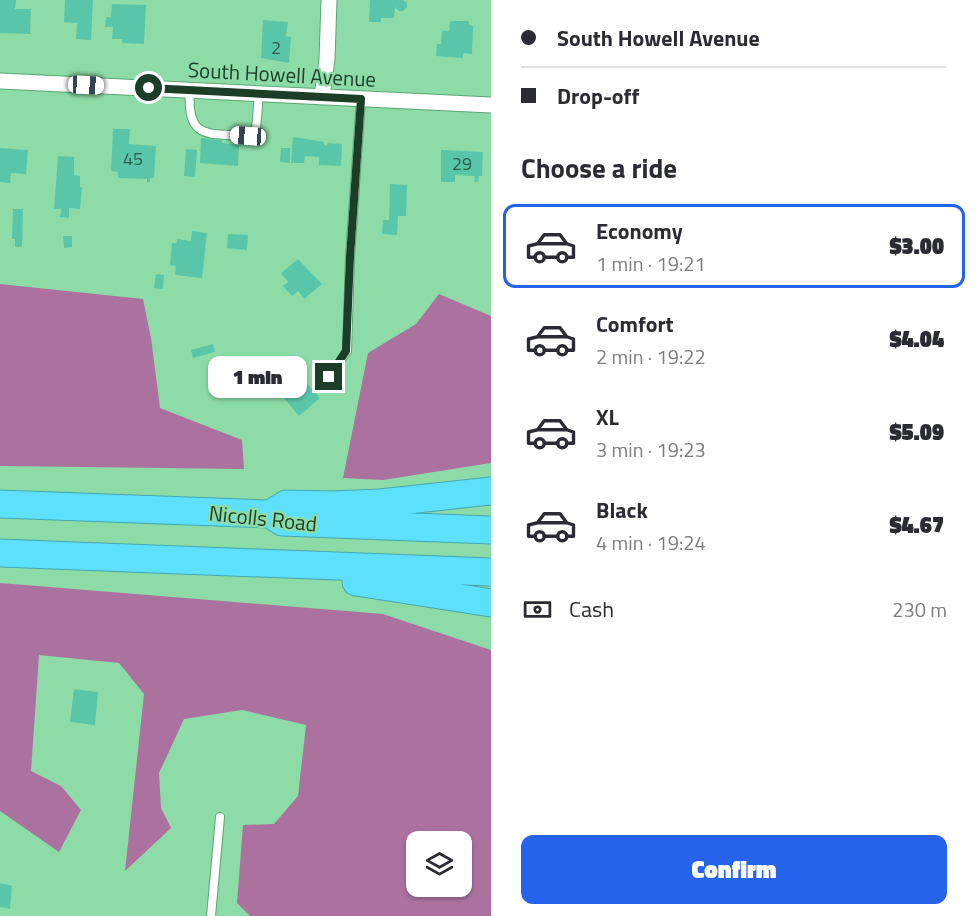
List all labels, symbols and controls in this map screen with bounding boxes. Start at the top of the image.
text: South Howell Avenue [557,21,760,55]
house number: 2 [271,34,281,61]
street label: South Howell Avenue [187,53,377,95]
route start [135,74,162,101]
car [68,75,104,95]
text: Drop-off [557,79,639,113]
car [229,126,267,146]
house number: 45 [123,145,143,172]
text: Choose a ride [521,147,677,188]
house number: 29 [452,150,472,177]
text: Economy [596,214,683,248]
icon: car [524,219,578,273]
text: $3.00 [889,229,944,263]
text: 1 min · 19:21 [596,248,706,279]
text: Comfort [596,307,674,341]
icon: car [524,312,578,366]
text: $4.04 [889,322,944,356]
text: 2 min · 19:22 [596,341,706,372]
callout: 1 min [209,356,308,398]
text: 1 min [233,361,282,392]
route end [315,363,342,390]
text: XL [596,400,619,434]
icon: car [524,405,578,459]
text: $5.09 [889,415,944,449]
text: 3 min · 19:23 [596,434,706,465]
text: Black [596,493,648,527]
street label: Nicolls Road [207,496,319,540]
icon: car [524,498,578,552]
text: $4.67 [889,508,944,542]
text: 4 min · 19:24 [596,527,706,558]
text: Cash [569,592,614,626]
icon: cash [521,593,554,626]
text: 230 m [892,594,947,625]
map controls [406,831,472,897]
button: layers [406,831,472,897]
button: Confirm [521,835,947,904]

